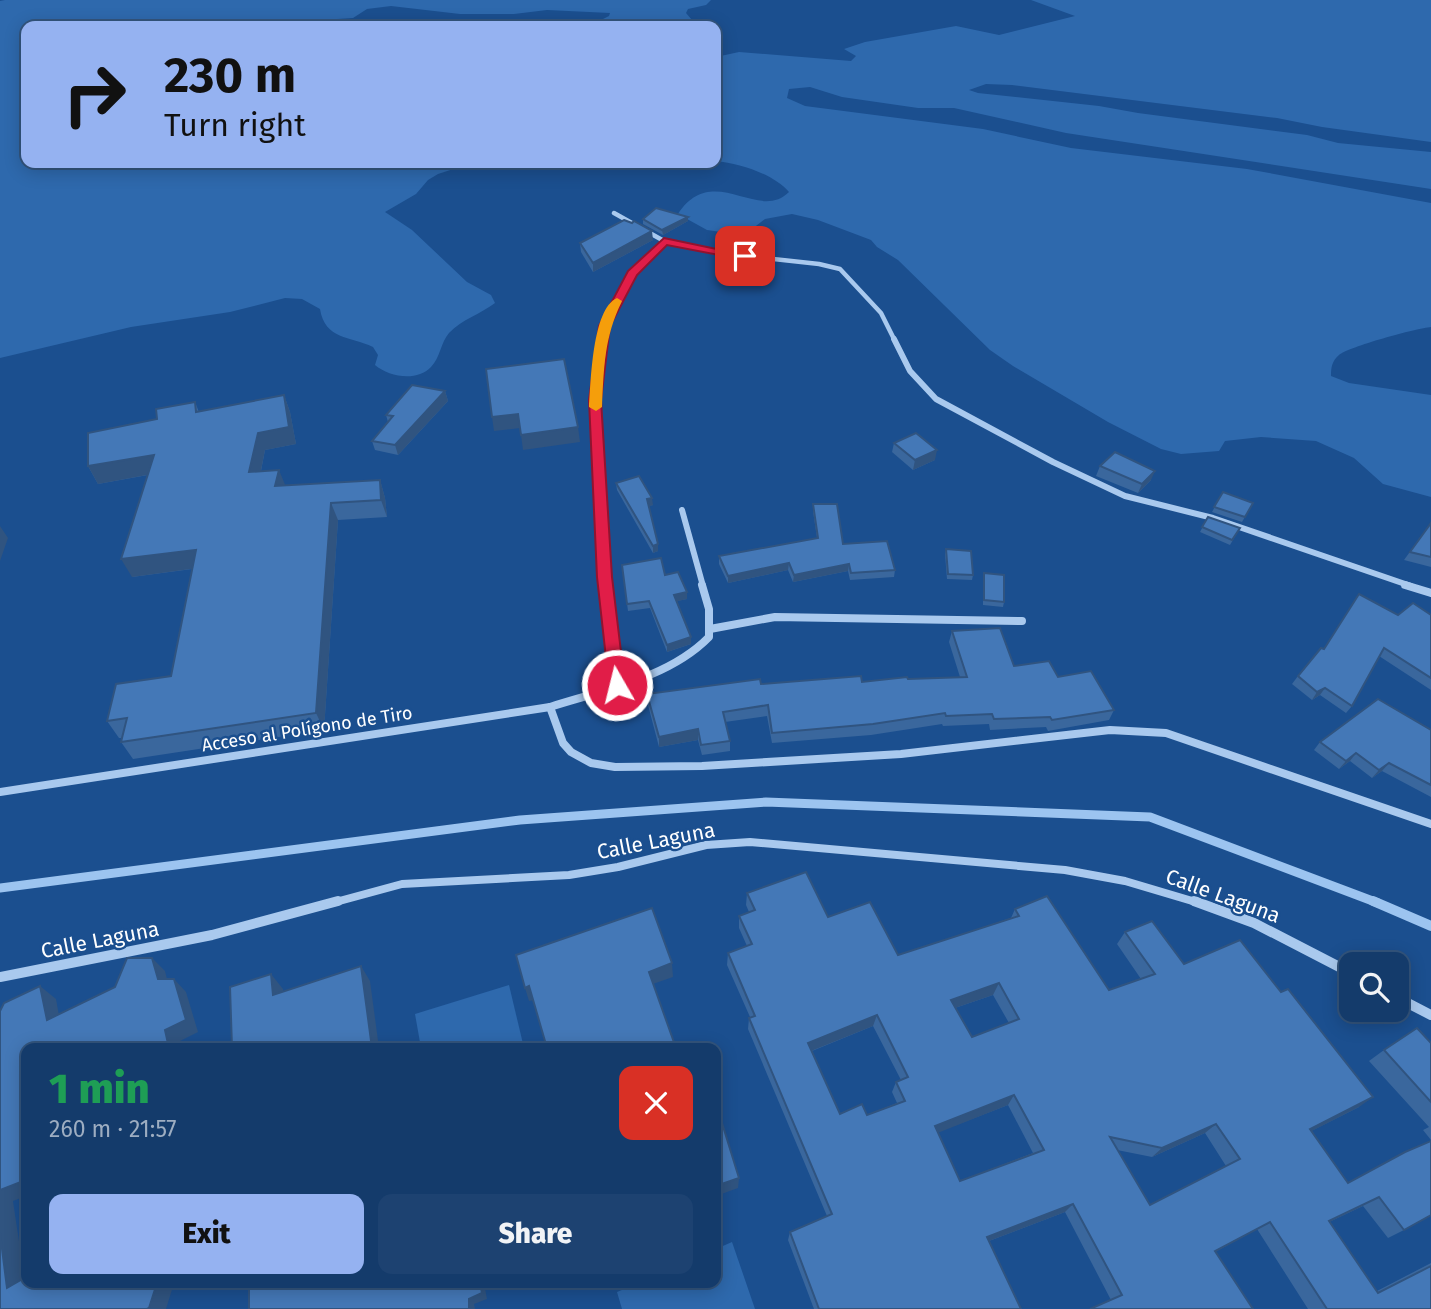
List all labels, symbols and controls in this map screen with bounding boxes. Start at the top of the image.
text: 230 m [164,46,296,105]
icon: right [49,49,140,140]
text: Turn right [164,106,306,144]
pin [715,226,775,286]
icon: arrive [726,237,764,275]
position arrow [580,648,654,722]
street label: Acceso al Polígono de Tiro [200,701,414,757]
street label: Calle Laguna [595,817,717,865]
street label: Calle Laguna [1162,863,1284,929]
street label: Calle Laguna [39,916,161,964]
map controls [1339,952,1409,1022]
button: search [1339,952,1409,1022]
text: 1 min [49,1064,150,1114]
button: close [619,1066,693,1140]
text: 260 m · 21:57 [49,1115,177,1143]
button: Exit [49,1194,364,1274]
button: Share [378,1194,693,1274]

